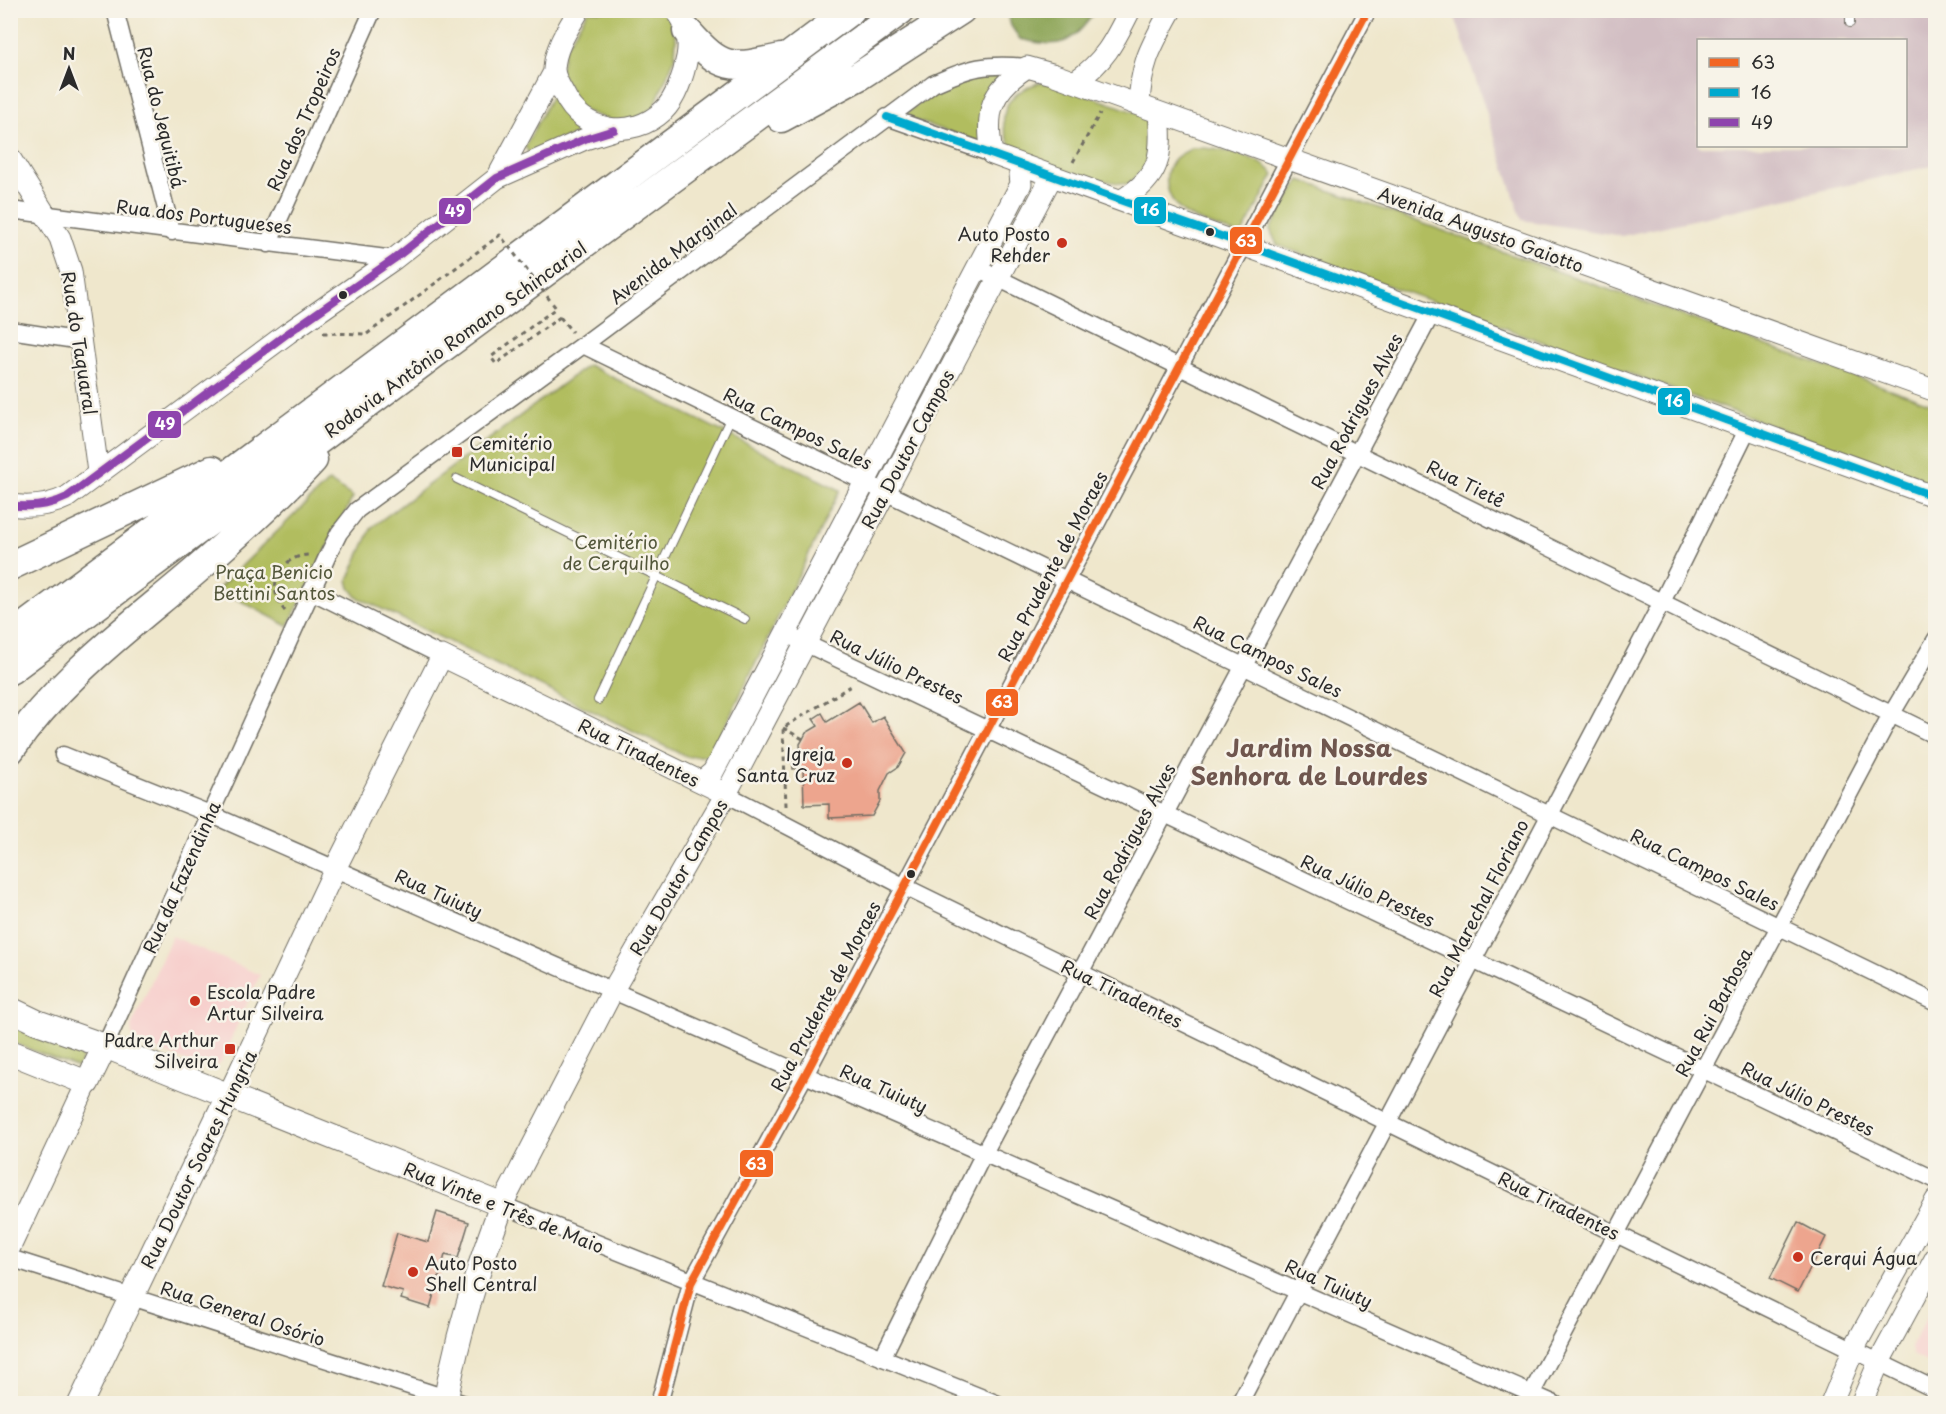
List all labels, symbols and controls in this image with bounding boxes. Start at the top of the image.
north arrow [39,39,99,99]
legend [1697,39,1907,147]
text: N [63,41,75,65]
street label: Rua do Jequitibá [131,43,193,191]
street label: Rua dos Tropeiros [259,43,347,195]
text: 63 [1751,48,1775,75]
text: 16 [1751,78,1772,105]
text: 49 [1751,108,1773,135]
street label: Avenida Augusto Gaiotto [1374,179,1588,279]
street label: Rua dos Portugueses [115,192,293,240]
street label: Avenida Marginal [604,196,742,310]
line badge: 16 [1133,196,1167,225]
line badge: 49 [438,197,472,225]
text: 16 [1141,197,1159,221]
text: 49 [445,198,465,222]
place label: Auto Posto Rehder [958,220,1051,268]
unlabelled marker [1204,226,1216,238]
line badge: 63 [1229,226,1263,255]
text: 63 [1235,228,1257,252]
street label: Rodovia Antônio Romano Schincariol [318,234,592,444]
marker: Auto Posto Rehder [1055,236,1069,250]
street label: Rua do Taquaral [55,269,105,417]
unlabelled marker [337,289,349,301]
street label: Rua Rodrigues Alves [1303,328,1409,494]
street label: Rua Doutor Campos [854,365,960,533]
street label: Rua Campos Sales [719,380,877,476]
line badge: 16 [1657,387,1691,416]
text: 16 [1665,388,1683,412]
line badge: 49 [147,410,182,439]
text: 49 [155,411,175,435]
place label: Cemitério Municipal [469,429,555,477]
marker: Cemitério Municipal [450,445,464,459]
street label: Rua Tietê [1422,452,1510,514]
street label: Rua Prudente de Moraes [990,466,1114,666]
park label: Cemitério de Cerquilho [562,528,670,576]
park label: Praça Benicio Bettini Santos [213,558,335,606]
street label: Rua Campos Sales [1189,608,1347,704]
street label: Rua Júlio Prestes [826,622,968,710]
line badge: 63 [985,688,1019,717]
text: 63 [991,689,1013,713]
street label: Rua Tiradentes [574,711,704,793]
district label: Jardim Nossa Senhora de Lourdes [1190,729,1428,793]
place label: Igreja Santa Cruz [736,740,836,788]
marker: Igreja Santa Cruz [840,756,854,770]
street label: Rua Rodrigues Alves [1076,758,1182,924]
street label: Rua Doutor Campos [622,794,734,960]
street label: Rua da Fazendinha [135,796,227,957]
street label: Rua Marechal Floriano [1421,814,1535,1002]
street label: Rua Campos Sales [1626,821,1784,917]
street label: Rua Júlio Prestes [1296,847,1440,933]
street label: Rua Tuiuty [391,862,487,924]
unlabelled marker [905,868,917,880]
street label: Rua Prudente de Moraes [763,896,887,1096]
street label: Rua Rui Barbosa [1668,942,1759,1081]
street label: Rua Tiradentes [1057,952,1187,1034]
place label: Escola Padre Artur Silveira [207,978,324,1026]
marker: Escola Padre Artur Silveira [188,994,202,1008]
place label: Padre Arthur Silveira [104,1026,219,1074]
marker: Padre Arthur Silveira [223,1042,237,1056]
street label: Rua Doutor Soares Hungria [133,1045,263,1273]
street label: Rua Júlio Prestes [1737,1054,1879,1142]
street label: Rua Tuiuty [836,1057,932,1119]
line badge: 63 [739,1149,774,1178]
text: 63 [745,1151,767,1175]
street label: Rua Vinte e Três de Maio [400,1154,608,1260]
street label: Rua Tiradentes [1494,1164,1624,1246]
place label: Cerqui Água [1810,1244,1918,1271]
place label: Auto Posto Shell Central [425,1249,537,1297]
marker: Cerqui Água [1791,1250,1805,1264]
street label: Rua Tuiuty [1281,1252,1377,1314]
marker: Auto Posto Shell Central [406,1265,420,1279]
street label: Rua General Osório [157,1274,329,1352]

